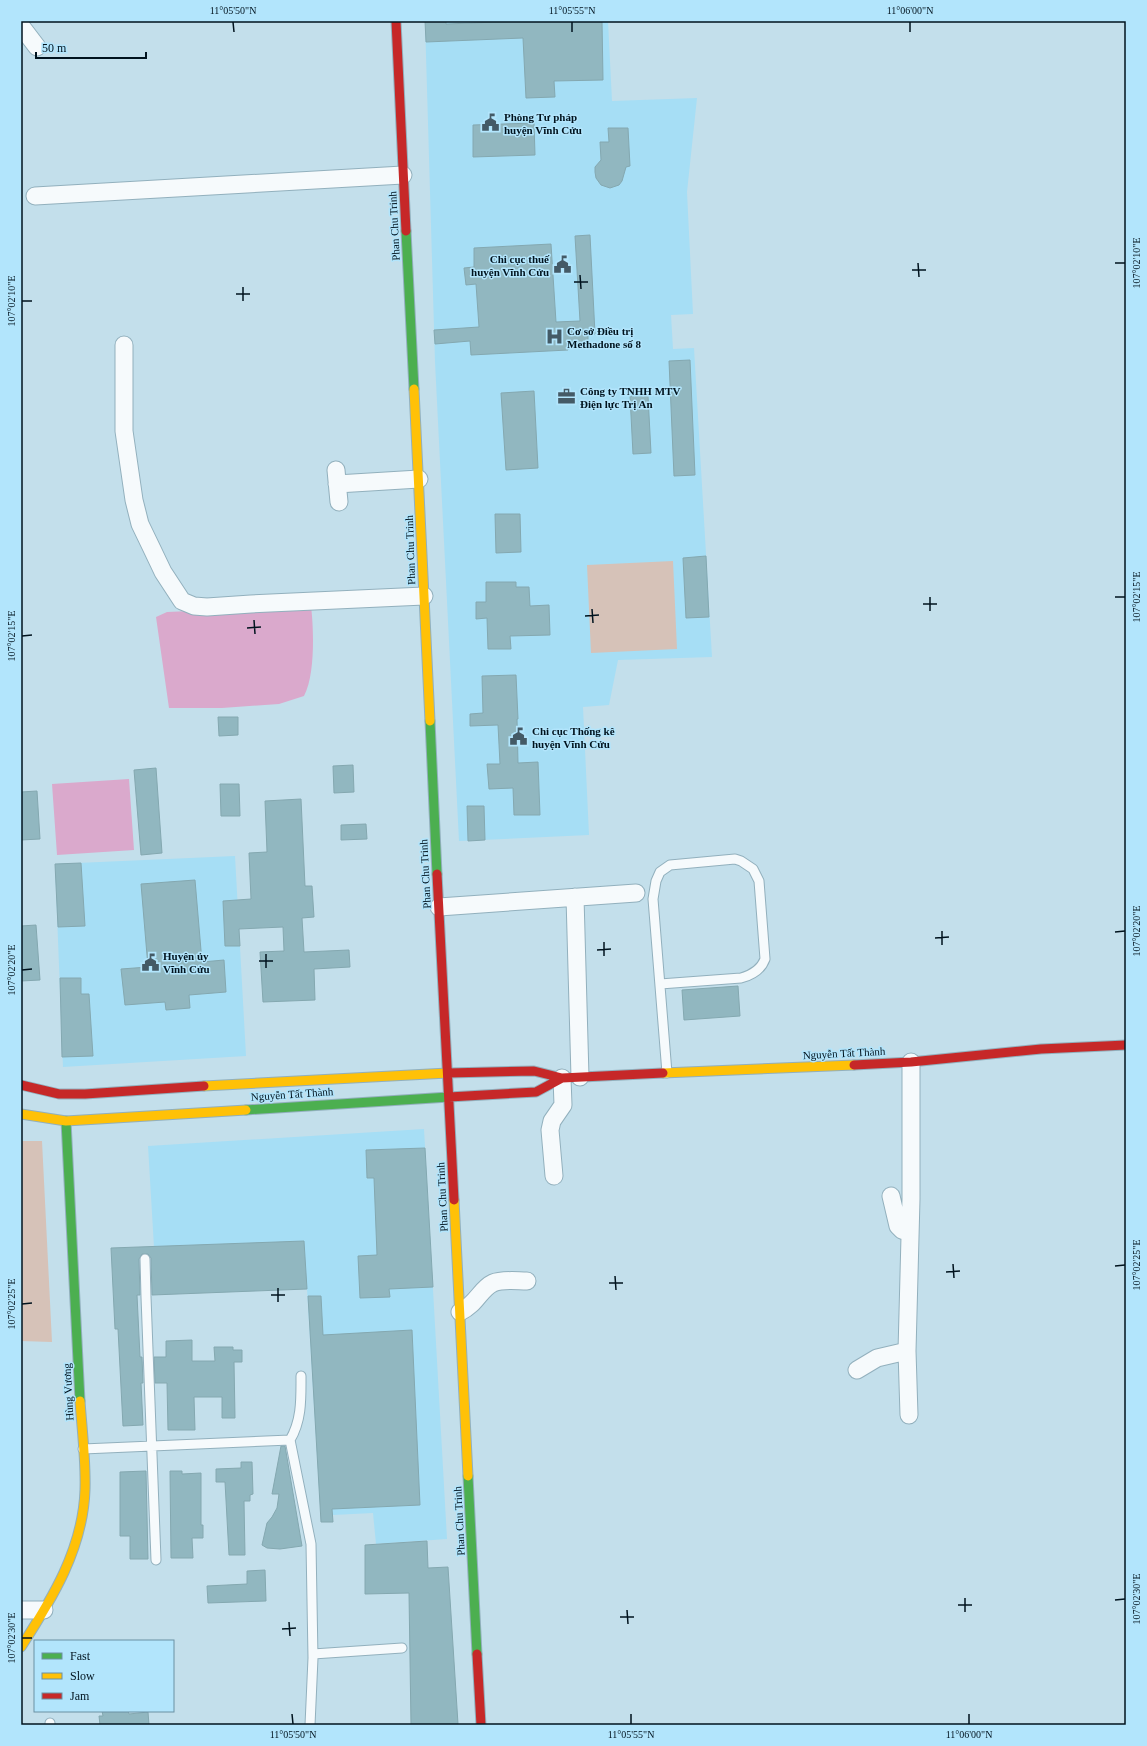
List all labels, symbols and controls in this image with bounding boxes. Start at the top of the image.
text: 11°05'50"N [210,5,256,16]
text: 11°05'55"N [549,5,595,16]
text: 11°06'00"N [887,5,933,16]
scale bar [36,34,146,60]
text: 50 m [42,41,67,55]
place label: Phòng Tư pháp huyện Vĩnh Cửu [504,111,582,136]
public building icon: Phòng Tư pháp huyện Vĩnh Cửu [481,113,501,133]
street label: Phan Chu Trinh [386,190,402,261]
text: 107°02'10"E [1131,238,1142,289]
place label: Chi cục thuế huyện Vĩnh Cửu [471,253,550,278]
public building icon: Chi cục thuế huyện Vĩnh Cửu [552,255,572,275]
text: 107°02'10"E [6,276,17,327]
place label: Cơ sở Điều trị Methadone số 8 [567,325,641,350]
hospital icon: Cơ sở Điều trị Methadone số 8 [544,327,564,347]
place label: Công ty TNHH MTV Điện lực Trị An [580,385,680,410]
office icon: Công ty TNHH MTV Điện lực Trị An [557,387,577,407]
street label: Phan Chu Trinh [403,514,417,585]
text: 107°02'15"E [1131,572,1142,623]
text: 107°02'15"E [6,611,17,662]
place label: Chi cục Thống kê huyện Vĩnh Cửu [532,725,615,750]
public building icon: Chi cục Thống kê huyện Vĩnh Cửu [509,727,529,747]
street label: Phan Chu Trinh [417,838,433,909]
text: 107°02'20"E [1131,906,1142,957]
text: 107°02'20"E [6,945,17,996]
place label: Huyện ủy Vĩnh Cửu [163,950,210,975]
public building icon: Huyện ủy Vĩnh Cửu [140,952,160,972]
street label: Nguyễn Tất Thành [802,1045,886,1061]
street label: Nguyễn Tất Thành [250,1085,334,1103]
street label: Phan Chu Trinh [434,1161,450,1232]
text: 107°02'25"E [1131,1240,1142,1291]
text: 107°02'25"E [6,1279,17,1330]
street label: Hùng Vương [60,1362,76,1421]
street label: Phan Chu Trinh [451,1485,467,1556]
text: 107°02'30"E [1131,1574,1142,1625]
text: 107°02'30"E [6,1613,17,1664]
legend [34,1640,174,1712]
text: Fast [70,1649,91,1663]
text: Slow [70,1669,95,1683]
text: Jam [70,1689,90,1703]
text: 11°05'50"N [270,1729,316,1740]
text: 11°05'55"N [608,1729,654,1740]
text: 11°06'00"N [946,1729,992,1740]

